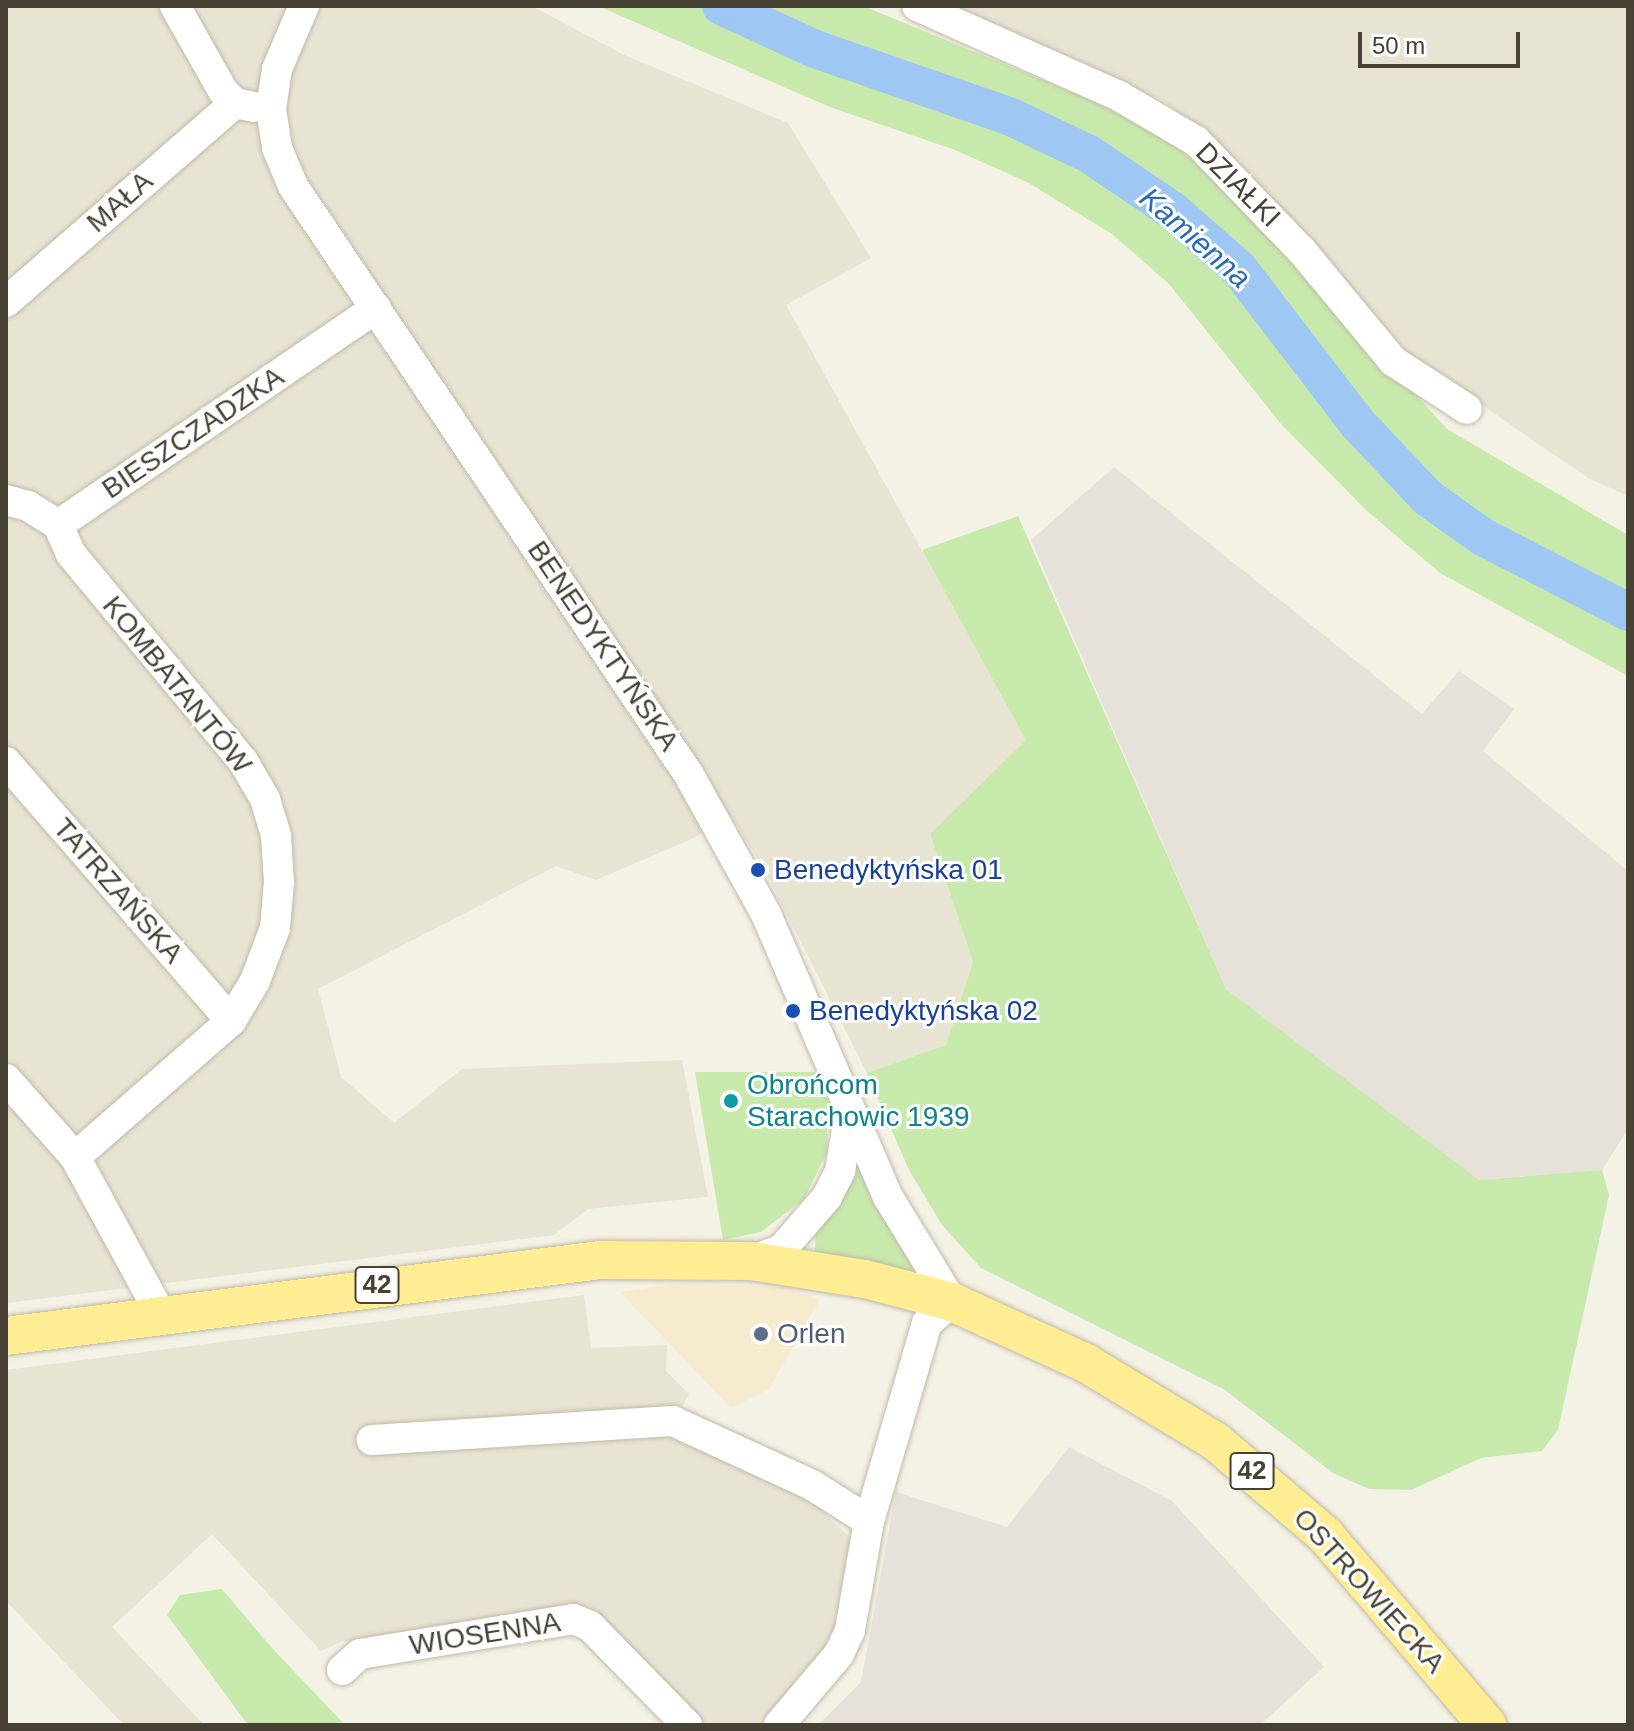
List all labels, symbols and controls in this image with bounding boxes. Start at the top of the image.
scale bar [1362,16,1524,66]
text: 50 m [1372,32,1425,59]
street label: DZIAŁKI [1189,136,1287,234]
street label: MAŁA [80,164,160,240]
water label: Kamienna [1132,180,1258,296]
street label: BIESZCZADZKA [96,360,290,506]
street label: BENEDYKTYŃSKA [520,535,686,757]
street label: KOMBATANTÓW [95,590,259,780]
street label: TATRZAŃSKA [46,812,190,970]
place label: Benedyktyńska 01 [774,853,1003,887]
marker: Benedyktyńska 01 [749,861,767,879]
place label: Benedyktyńska 02 [809,994,1038,1028]
marker: Benedyktyńska 02 [784,1002,802,1020]
place label: Obrońcom Starachowic 1939 [747,1068,970,1134]
marker: Obrońcom Starachowic 1939 [722,1092,740,1110]
road number: 42 [353,1263,401,1307]
place label: Orlen [777,1317,845,1351]
marker: Orlen [752,1325,770,1343]
road number: 42 [1228,1449,1276,1493]
street label: OSTROWIECKA [1286,1502,1452,1680]
street label: WIOSENNA [407,1605,563,1663]

